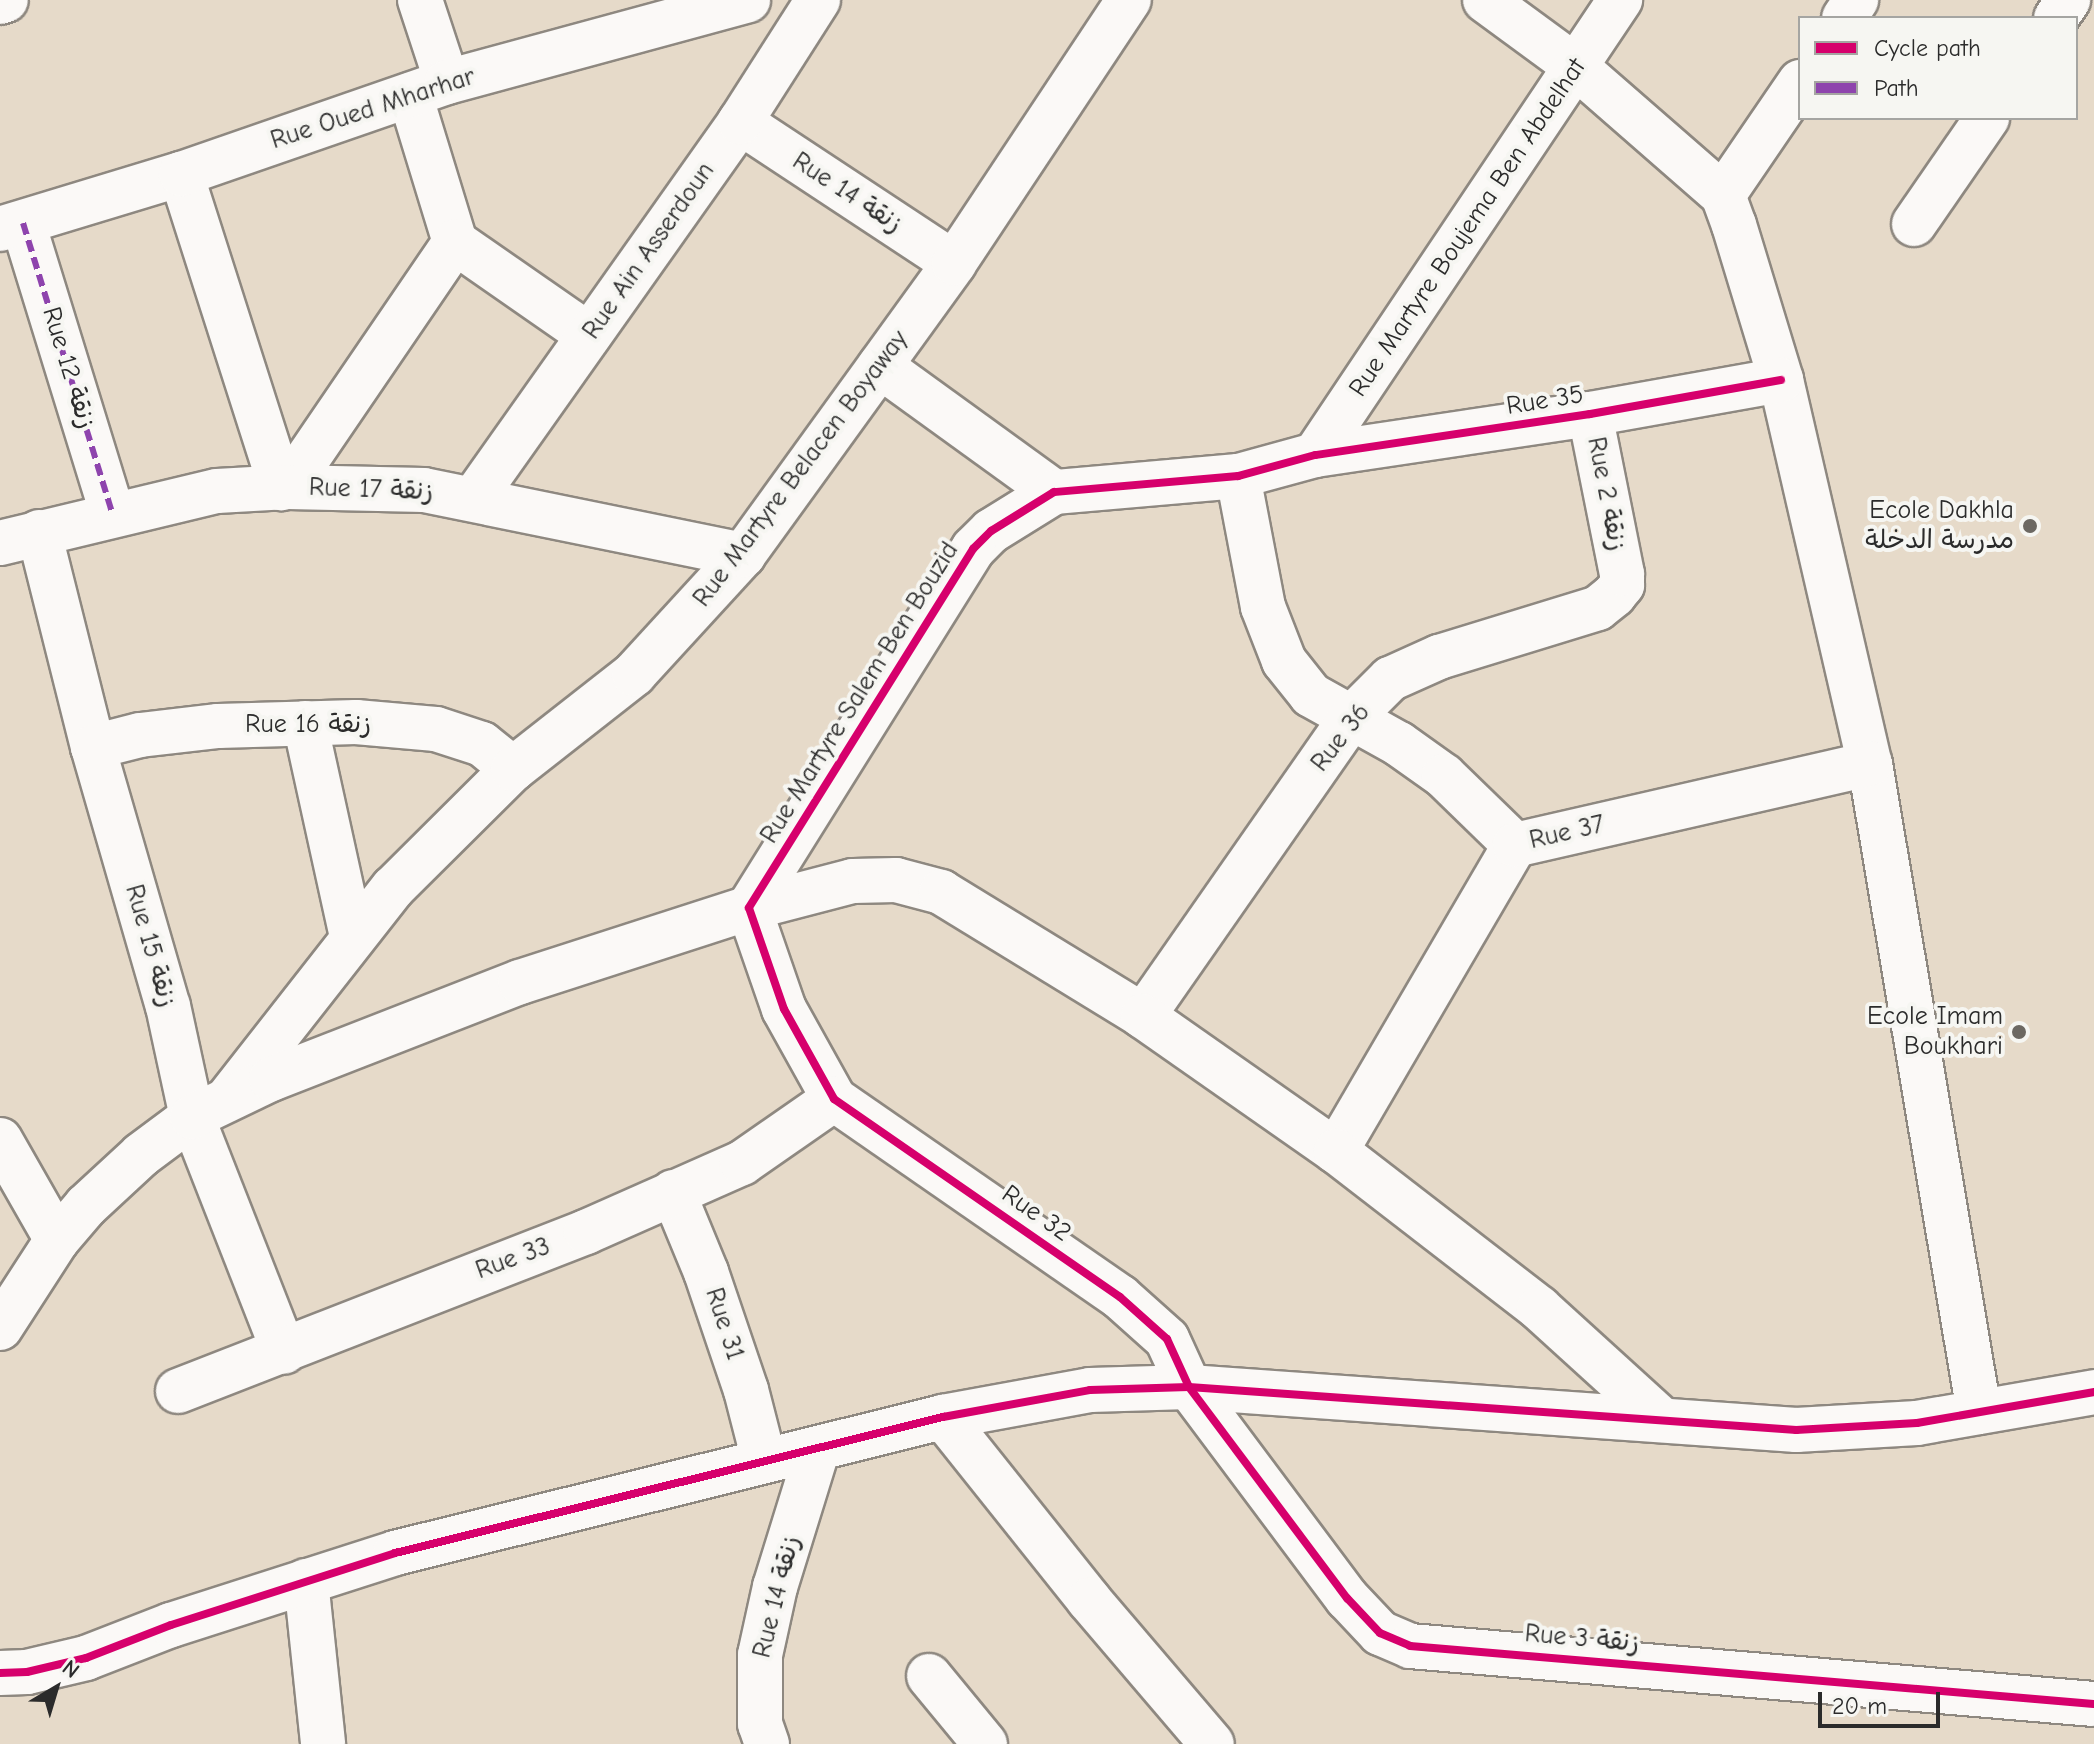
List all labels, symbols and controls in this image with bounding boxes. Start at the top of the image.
legend [1798,16,2078,120]
text: Cycle path [1874,34,1981,62]
street label: Rue Martyre Boujema Ben Abdelhat [1343,53,1593,403]
street label: Rue Oued Mharhar [267,61,479,157]
text: Path [1874,74,1919,102]
street label: Rue 14 زنقة [786,146,908,240]
street label: Rue Ain Asserdoun [576,156,722,346]
street label: Rue 12 زنقة [35,303,101,433]
street label: Rue Martyre Belacen Boyaway [687,325,915,613]
street label: Rue 35 [1504,380,1586,422]
street label: Rue 2 زنقة [1580,434,1632,554]
street label: Rue 17 زنقة [308,472,434,508]
place label: Ecole Dakhla مدرسة الدخلة [1865,495,2014,556]
marker: Ecole Dakhla مدرسة الدخلة [2021,517,2039,535]
street label: Rue Martyre Salem Ben Bouzid [754,536,966,850]
street label: Rue 36 [1305,698,1377,778]
street label: Rue 16 زنقة [245,709,371,741]
street label: Rue 37 [1526,809,1608,857]
street label: Rue 15 زنقة [118,881,182,1011]
place label: Ecole Imam Boukhari [1867,1001,2003,1062]
marker: Ecole Imam Boukhari [2010,1023,2028,1041]
street label: Rue 32 [995,1179,1077,1249]
street label: Rue 33 [472,1231,554,1287]
street label: Rue 31 [698,1284,750,1364]
street label: Rue 14 زنقة [747,1533,807,1661]
street label: Rue 3 زنقة [1523,1618,1641,1660]
north arrow [16,1648,96,1728]
text: N [57,1654,84,1684]
scale bar [1822,1676,1944,1726]
text: 20 m [1832,1692,1887,1720]

